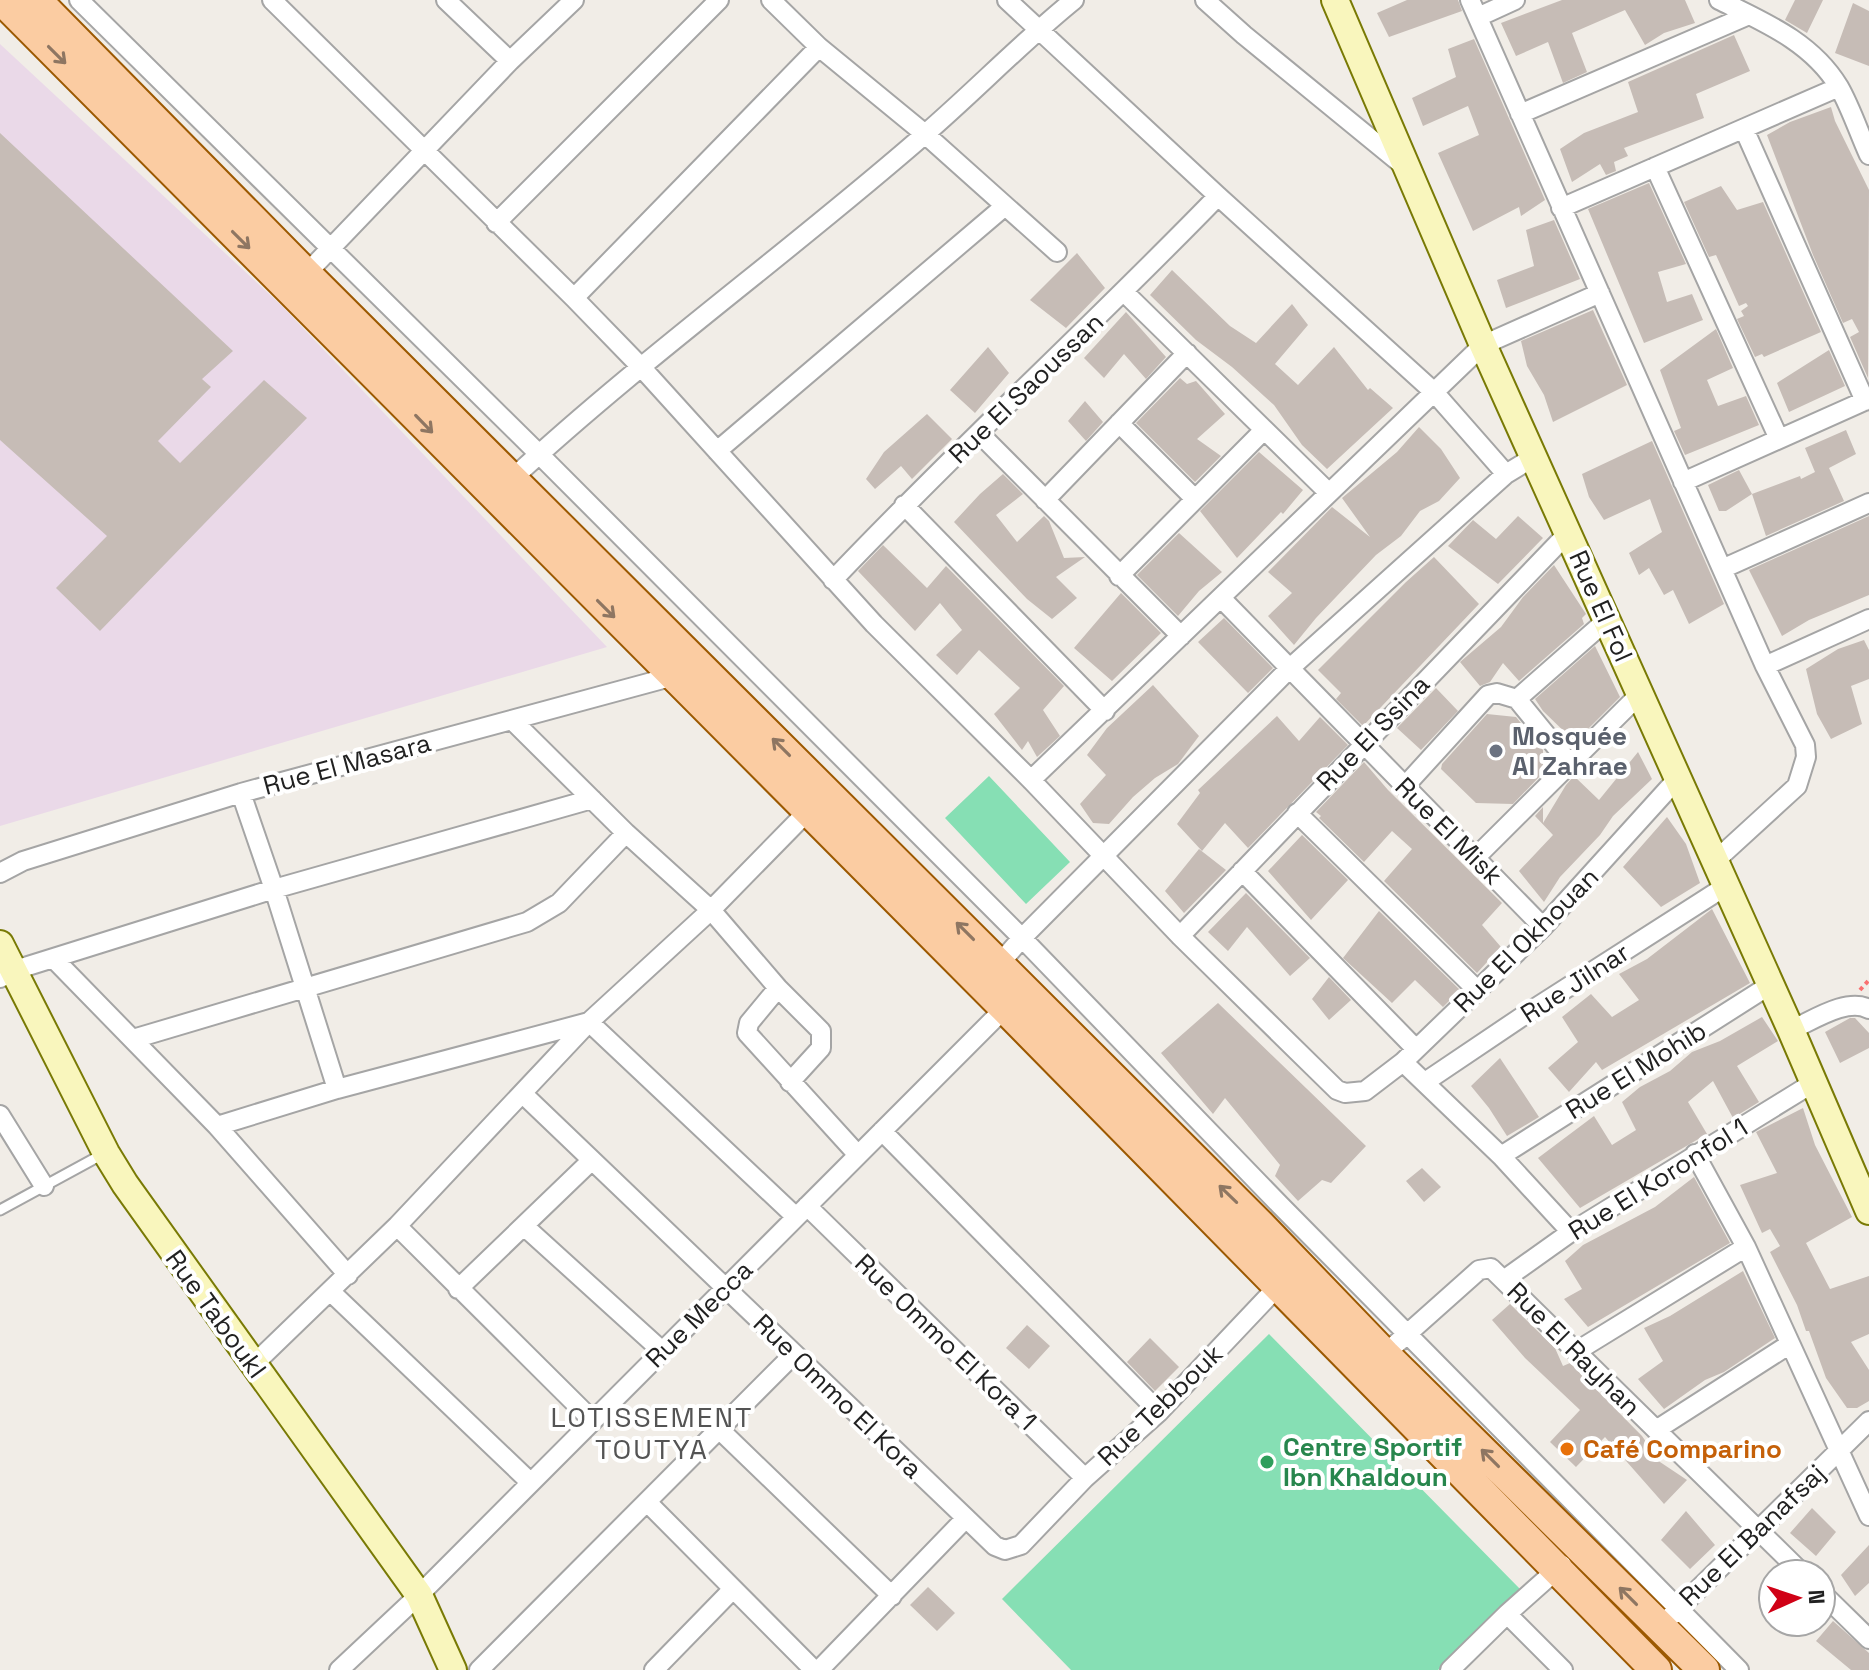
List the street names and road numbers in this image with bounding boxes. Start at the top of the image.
street label: Rue El Saoussan [941,305,1111,471]
street label: Rue El Fol [1561,545,1641,667]
street label: Rue El Ssina [1309,668,1437,798]
street label: Rue El Masara [259,725,435,803]
street label: Rue El Misk [1388,770,1510,892]
street label: Rue El Okhouan [1446,860,1606,1020]
street label: Rue Jilnar [1514,935,1636,1031]
street label: Rue El Mohib [1559,1013,1713,1127]
street label: Rue El Koronfol 1 [1562,1110,1754,1248]
street label: Rue Taboukl [158,1243,274,1385]
street label: Rue Ommo El Kora 1 [848,1246,1044,1438]
street label: Rue Mecca [638,1253,760,1375]
street label: Rue El Rayhan [1500,1275,1648,1423]
street label: Rue Ommo El Kora [746,1306,930,1486]
street label: Rue Tebbouk [1090,1337,1230,1473]
street label: Rue El Banafsaj [1672,1457,1832,1613]

